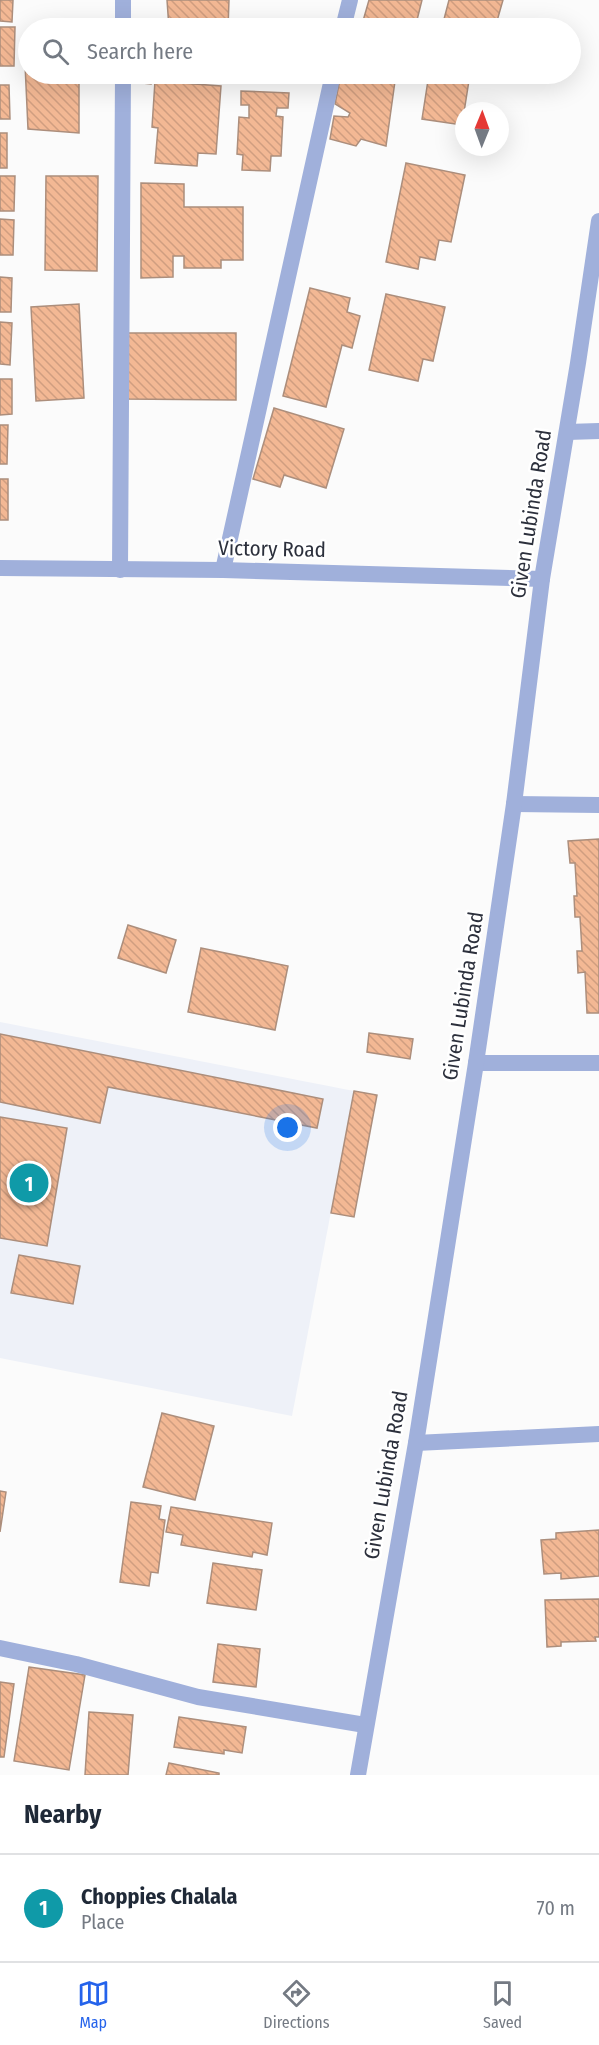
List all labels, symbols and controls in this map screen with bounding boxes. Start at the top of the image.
search box [18,18,581,84]
icon: search [39,35,72,68]
text: Search here [87,38,193,65]
north arrow [455,102,509,156]
street label: Given Lubinda Road [505,428,557,600]
street label: Victory Road [218,535,326,563]
street label: Given Lubinda Road [437,910,489,1082]
your location [273,1113,302,1142]
pin: 1 [9,1160,48,1206]
street label: Given Lubinda Road [358,1389,414,1561]
text: Nearby [24,1799,101,1830]
text: Choppies Chalala [81,1883,238,1910]
text: 1 [39,1896,48,1920]
text: 70 m [537,1896,575,1920]
text: Place [81,1910,124,1934]
tab: Map [77,1977,110,2032]
tab: Directions [263,1977,330,2032]
tab: Saved [483,1977,522,2032]

